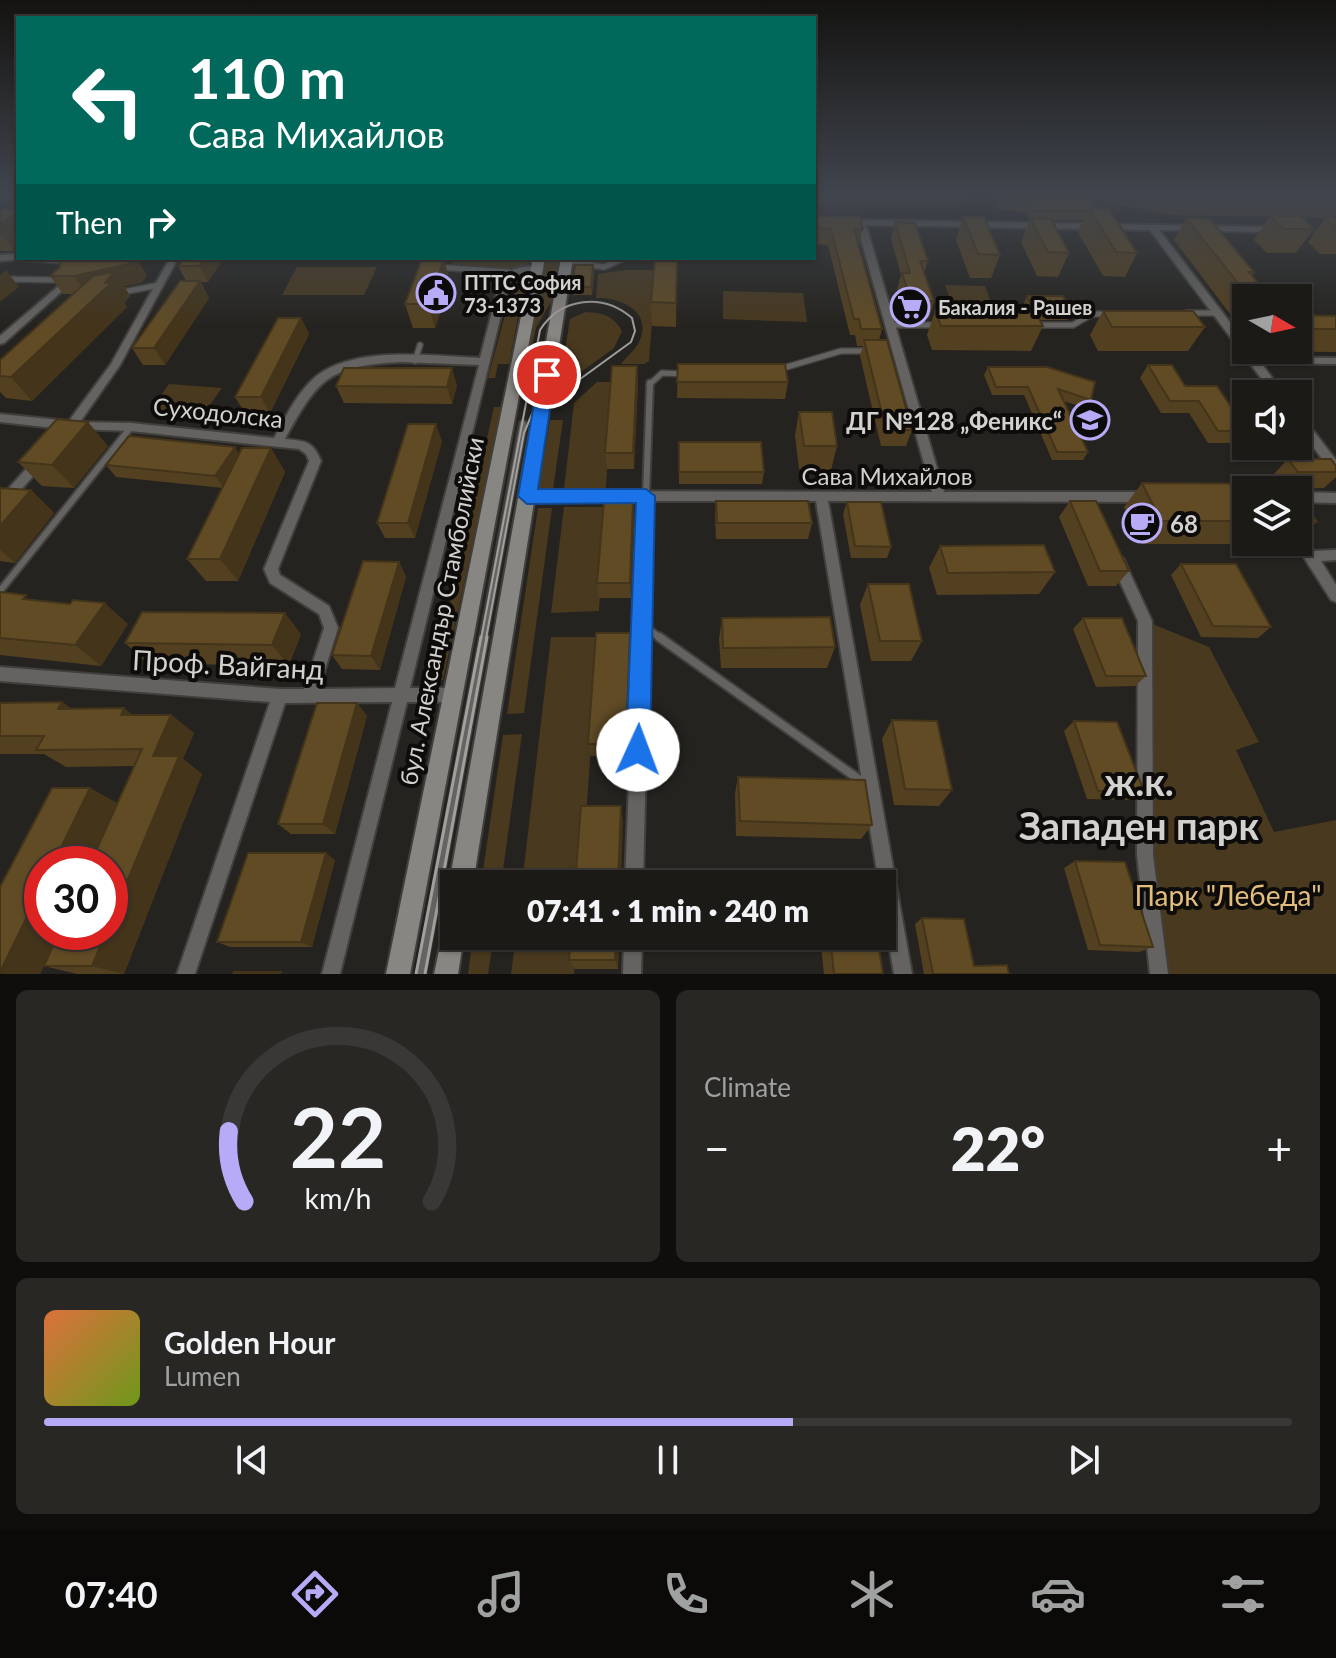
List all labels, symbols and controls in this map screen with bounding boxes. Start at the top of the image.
text: 110 m [188,44,346,111]
icon: left [56,48,160,152]
text: Сава Михайлов [188,112,445,156]
icon: right [139,200,183,244]
text: Then [56,204,123,240]
place label: ПТТС София 73-1373 [464,270,581,317]
public building icon: ПТТС София 73-1373 [415,272,457,314]
north arrow [1232,284,1312,364]
map controls [1232,284,1312,556]
supermarket icon: Бакалия - Рашев [889,286,931,328]
place label: Бакалия - Рашев [938,295,1092,319]
pin [513,341,581,409]
icon: arrive [525,353,569,397]
button: sound [1232,380,1312,460]
street label: Суходолска [152,391,284,433]
school or university icon: ДГ №128 „Феникс“ [1069,399,1111,441]
place label: ДГ №128 „Феникс“ [846,406,1062,435]
street label: бул. Александър Стамболийски [393,435,489,787]
street label: Сава Михайлов [801,461,973,490]
button: layers [1232,476,1312,556]
cafe icon: 68 [1121,502,1163,544]
place label: 68 [1170,509,1198,538]
street label: Проф. Вайганд [131,642,325,686]
position arrow [596,708,680,792]
district label: ж.к. Западен парк [1019,758,1259,848]
speed limit sign: 30 [24,846,128,950]
park label: Парк "Лебеда" [1134,878,1322,912]
text: 07:41 · 1 min · 240 m [527,892,809,928]
text: Climate [704,1071,791,1103]
text: 22 [290,1086,386,1186]
text: 22° [951,1112,1045,1184]
text: − [704,1122,730,1174]
text: + [1266,1122,1292,1174]
text: km/h [305,1181,371,1215]
text: Golden Hour [164,1324,336,1360]
text: Lumen [164,1360,241,1392]
icon: previous [230,1438,274,1482]
icon: pause [646,1438,690,1482]
icon: next [1062,1438,1106,1482]
icon: directions [287,1566,343,1622]
icon: music [473,1566,529,1622]
icon: phone [658,1566,714,1622]
icon: climate [844,1566,900,1622]
icon: car [1030,1566,1086,1622]
icon: filters [1215,1566,1271,1622]
text: 07:40 [65,1572,158,1616]

